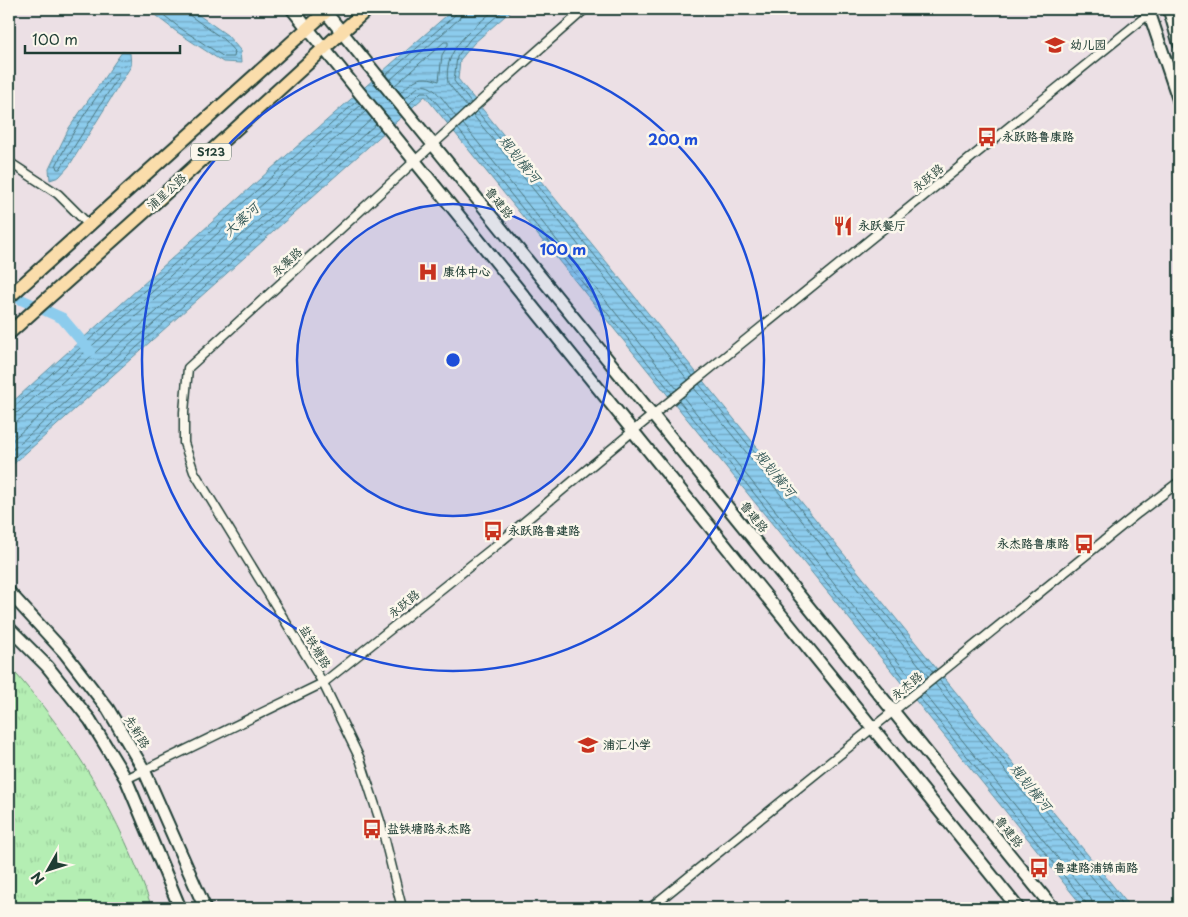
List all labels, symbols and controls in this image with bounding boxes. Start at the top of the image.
scale bar [25,22,180,54]
text: 100 m [32,27,78,50]
school or university icon: 幼儿园 [1044,34,1066,56]
place label: 幼儿园 [1070,35,1106,53]
bus stop icon: 永跃路鲁康路 [976,126,998,148]
text: 200 m [648,127,698,150]
place label: 永跃路鲁康路 [1002,127,1074,145]
water label: 规划横河 [495,130,547,189]
road number: S123 [191,144,231,160]
street label: 永跃路 [908,159,947,196]
street label: 浦星公路 [142,169,190,214]
street label: 鲁建路 [481,183,518,222]
water label: 大寨河 [218,196,265,241]
restaurant icon: 永跃餐厅 [832,215,854,237]
place label: 永跃餐厅 [858,216,906,234]
text: 100 m [540,237,586,260]
street label: 永寨路 [267,243,306,280]
hospital icon: 康体中心 [417,261,439,283]
place label: 康体中心 [443,262,491,280]
centre of rings [444,351,462,369]
water label: 规划横河 [750,444,802,503]
street label: 鲁建路 [736,497,773,536]
bus stop icon: 永跃路鲁建路 [482,520,504,542]
place label: 永跃路鲁建路 [508,521,580,539]
bus stop icon: 永杰路鲁康路 [1073,533,1095,555]
place label: 永杰路鲁康路 [997,534,1069,552]
street label: 永跃路 [384,585,423,622]
street label: 盐铁塘路 [296,621,336,672]
street label: 永杰路 [887,667,926,704]
street label: 先新路 [121,711,155,752]
school or university icon: 浦汇小学 [577,734,599,756]
place label: 浦汇小学 [603,735,651,753]
water label: 规划横河 [1006,758,1058,817]
street label: 鲁建路 [991,812,1028,851]
bus stop icon: 盐铁塘路永杰路 [361,818,383,840]
place label: 盐铁塘路永杰路 [387,819,471,837]
north arrow [22,844,72,894]
bus stop icon: 鲁建路浦锦南路 [1028,857,1050,879]
place label: 鲁建路浦锦南路 [1054,858,1138,876]
text: N [26,868,49,889]

